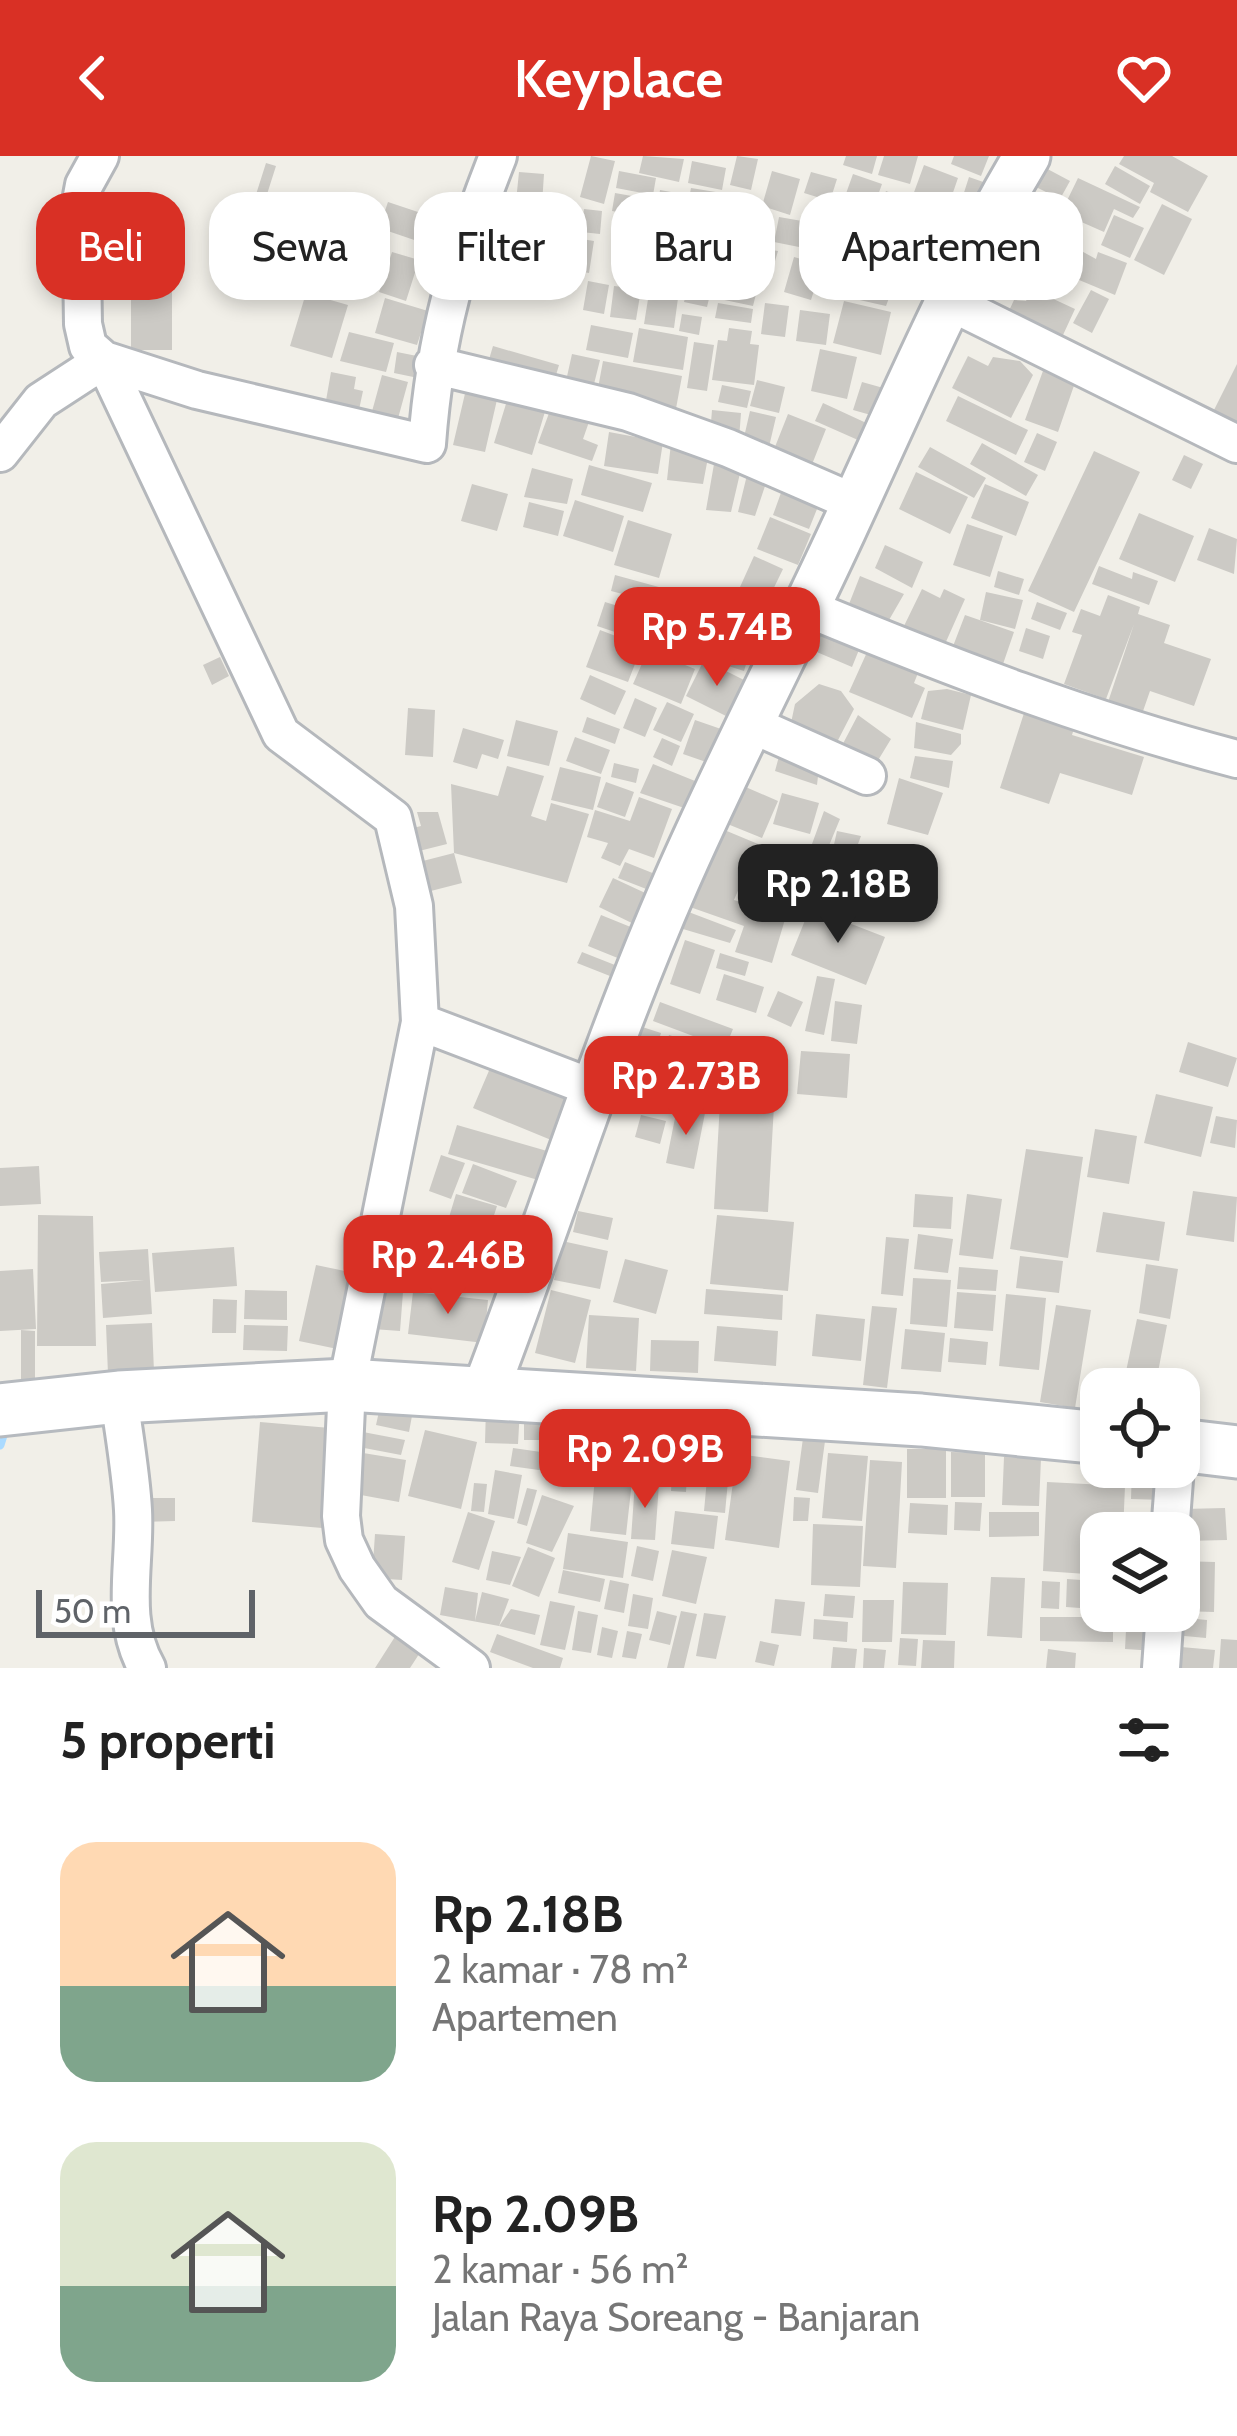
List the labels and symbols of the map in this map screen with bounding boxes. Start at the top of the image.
pin: Rp 5.74B [593,587,841,689]
pin: Rp 2.18B [714,844,962,946]
pin: Rp 2.73B [562,1036,810,1138]
pin: Rp 2.46B [324,1215,572,1317]
pin: Rp 2.09B [521,1409,769,1511]
scale bar [36,1584,255,1637]

